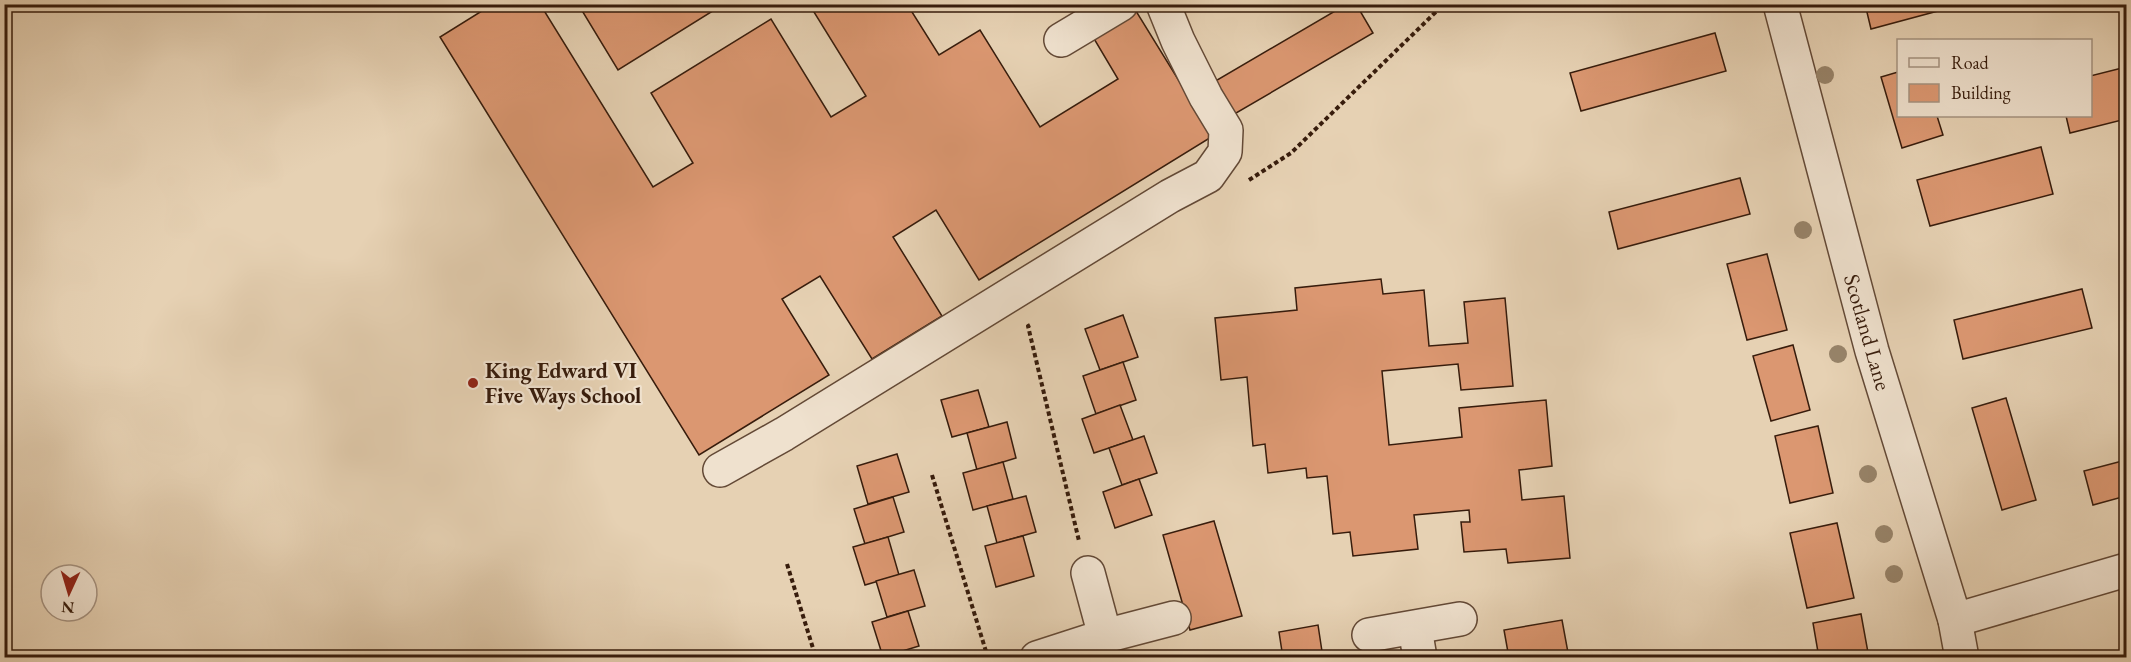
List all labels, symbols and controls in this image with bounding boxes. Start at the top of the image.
legend [1897,39,2092,117]
text: Road [1951,51,1990,74]
text: Building [1951,81,2011,104]
street label: Scotland Lane [1837,271,1898,394]
place label: King Edward VI Five Ways School [485,356,641,410]
marker: King Edward VI Five Ways School [466,376,480,390]
north arrow [39,563,99,623]
text: N [61,597,75,618]

